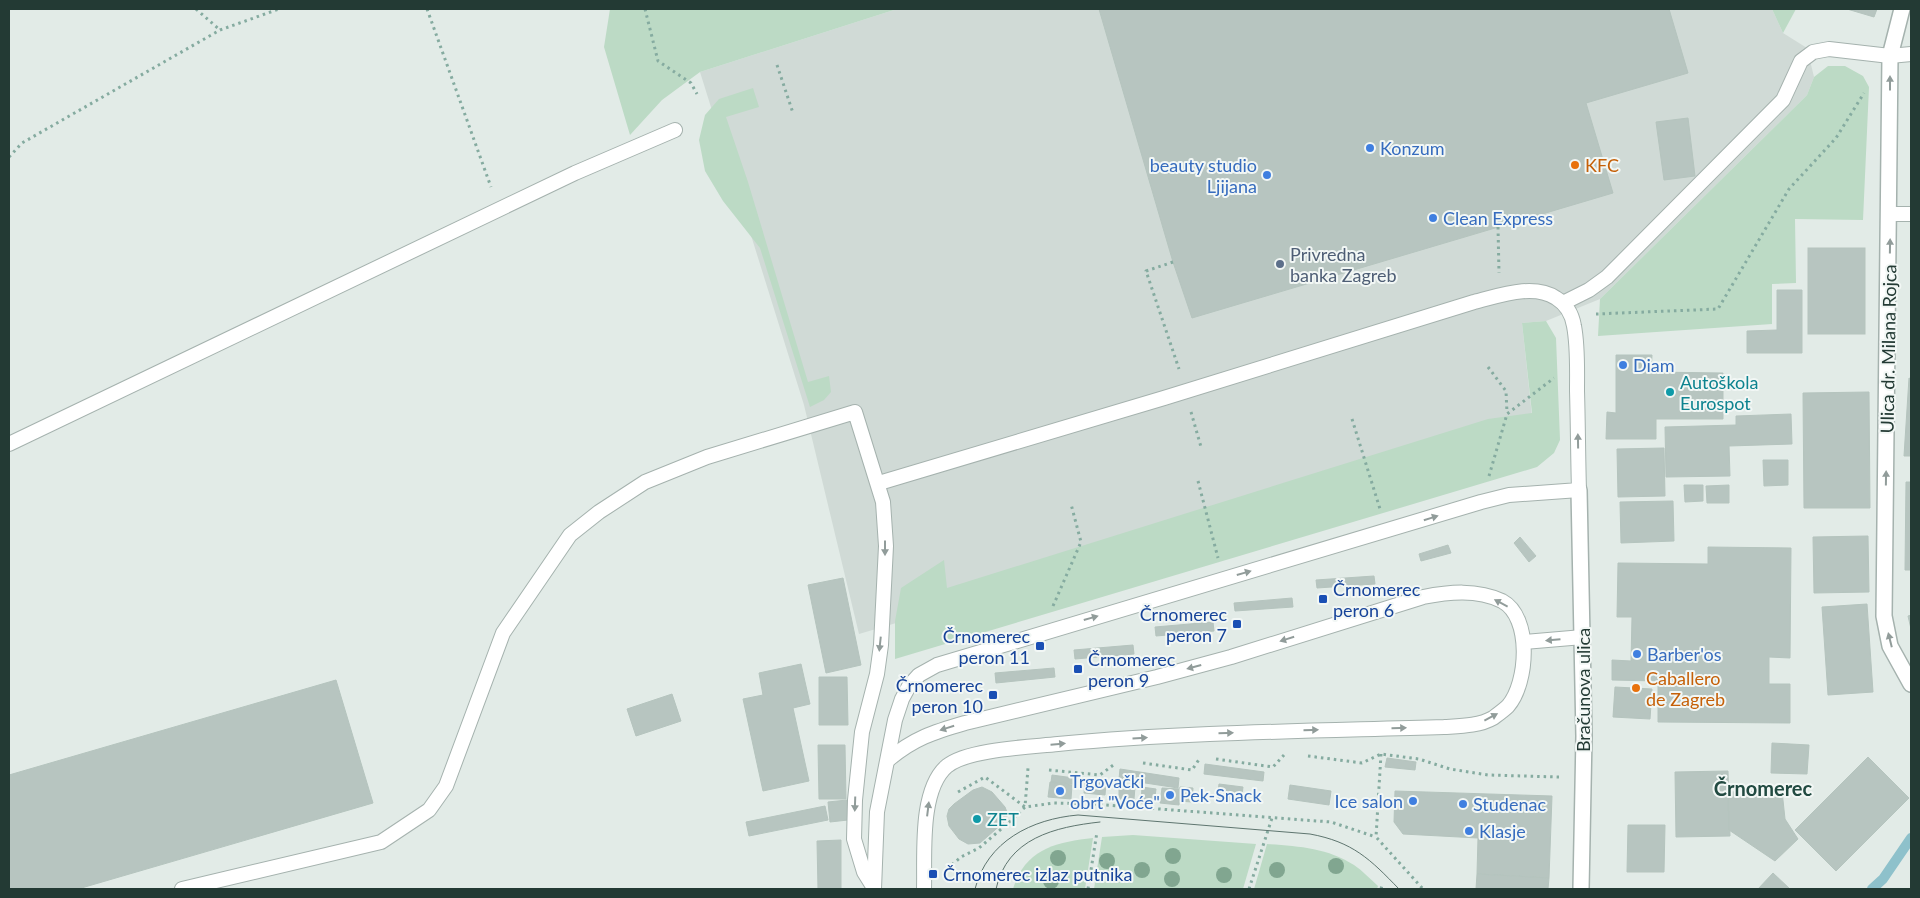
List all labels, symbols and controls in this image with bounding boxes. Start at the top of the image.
one-way arrow [1886,75,1894,91]
place label: Konzum [1380,137,1444,159]
marker: Konzum [1364,142,1376,154]
place label: beauty studio Ljijana [1150,154,1257,197]
place label: KFC [1585,154,1619,176]
marker: KFC [1569,159,1581,171]
marker: beauty studio Ljijana [1261,169,1273,181]
place label: Clean Express [1443,207,1553,229]
marker: Clean Express [1427,212,1439,224]
one-way arrow [1886,238,1894,254]
place label: Privredna banka Zagreb [1290,243,1397,286]
marker: Privredna banka Zagreb [1274,258,1286,270]
street label: Ulica dr. Milana Rojca [1876,264,1900,434]
place label: Diam [1633,354,1675,376]
marker: Diam [1617,359,1629,371]
place label: Autoškola Eurospot [1680,371,1758,414]
marker: Autoškola Eurospot [1664,386,1676,398]
one-way arrow [1574,433,1582,449]
one-way arrow [1882,470,1890,486]
one-way arrow [1424,513,1439,521]
one-way arrow [881,541,889,557]
one-way arrow [1237,569,1252,577]
place label: Črnomerec peron 6 [1333,578,1421,621]
marker: Črnomerec peron 6 [1317,593,1329,605]
one-way arrow [1493,599,1508,607]
place label: Črnomerec peron 7 [1140,603,1227,646]
one-way arrow [1084,614,1099,622]
marker: Črnomerec peron 7 [1231,618,1243,630]
place label: Črnomerec peron 11 [943,625,1030,668]
street label: Bračunova ulica [1572,628,1594,752]
one-way arrow [1886,633,1894,648]
one-way arrow [876,636,884,652]
one-way arrow [1279,636,1294,644]
one-way arrow [1545,636,1561,644]
marker: Črnomerec peron 11 [1034,640,1046,652]
place label: Barber'os [1647,643,1722,665]
place label: Črnomerec peron 9 [1088,648,1176,691]
marker: Barber'os [1631,648,1643,660]
marker: Črnomerec peron 9 [1072,663,1084,675]
one-way arrow [1186,663,1201,671]
place label: Caballero de Zagreb [1646,667,1725,710]
place label: Črnomerec peron 10 [896,674,983,717]
marker: Caballero de Zagreb [1630,682,1642,694]
marker: Črnomerec peron 10 [987,689,999,701]
one-way arrow [1484,713,1499,721]
one-way arrow [1391,724,1407,732]
one-way arrow [940,725,955,733]
one-way arrow [1303,726,1319,734]
one-way arrow [1218,728,1234,736]
one-way arrow [1132,733,1148,741]
one-way arrow [1050,740,1066,748]
place label: Trgovački obrt "Voće" [1070,770,1160,813]
district label: Črnomerec [1714,776,1813,800]
place label: Pek-Snack [1180,784,1262,806]
marker: Trgovački obrt "Voće" [1054,785,1066,797]
marker: Pek-Snack [1164,789,1176,801]
place label: Ice salon [1334,790,1403,812]
place label: Studenac [1473,793,1546,815]
marker: Ice salon [1407,795,1419,807]
one-way arrow [850,796,858,812]
marker: Studenac [1457,798,1469,810]
one-way arrow [924,801,932,817]
place label: ZET [987,808,1019,830]
marker: ZET [971,813,983,825]
place label: Klasje [1479,820,1526,842]
marker: Klasje [1463,825,1475,837]
place label: Črnomerec izlaz putnika [943,863,1132,885]
marker: Črnomerec izlaz putnika [927,868,939,880]

